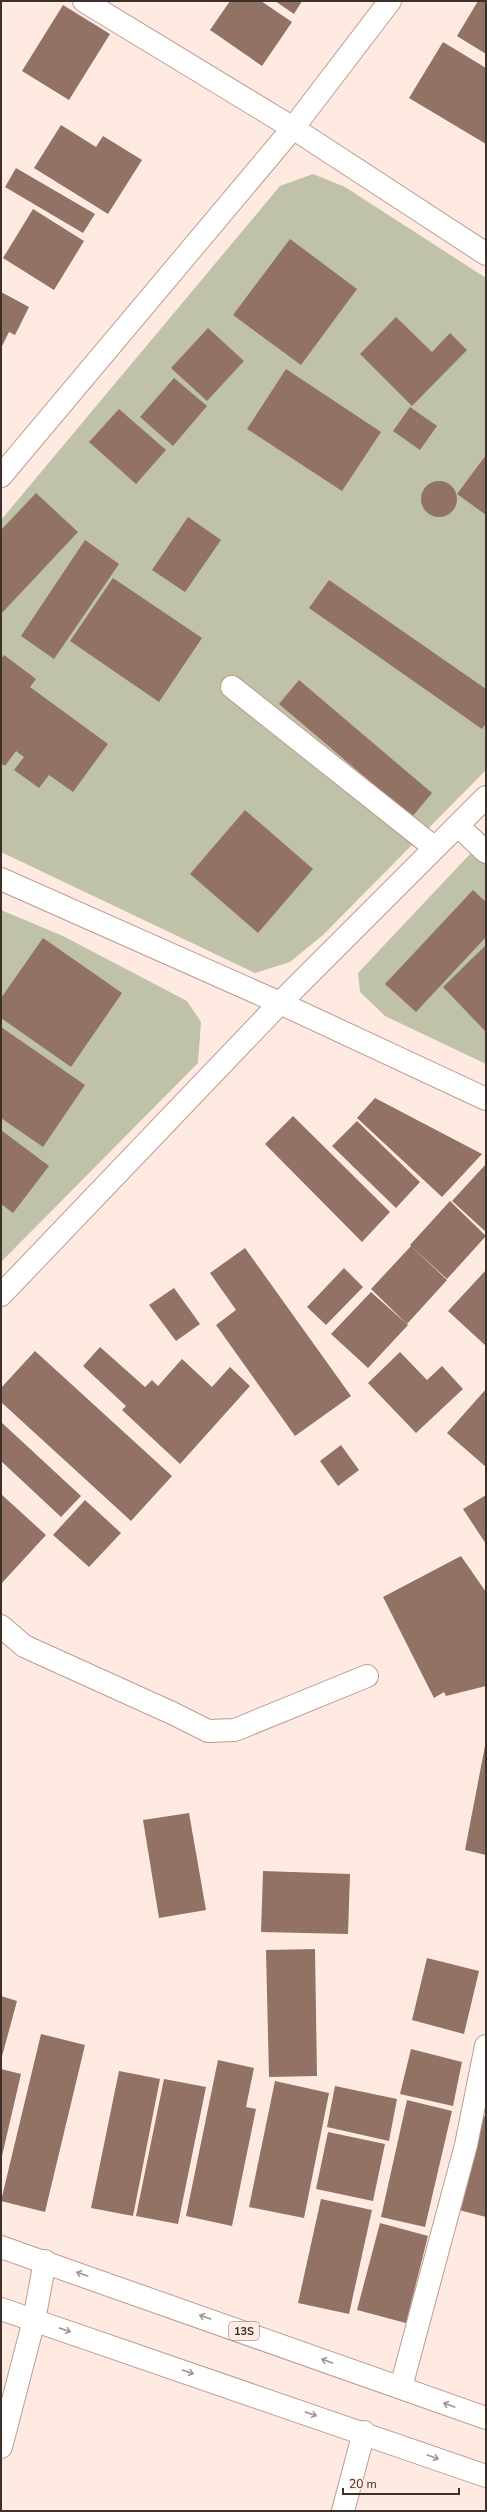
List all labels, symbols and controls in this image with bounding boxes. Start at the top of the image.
one-way arrow [76,2270,88,2278]
one-way arrow [199,2313,211,2321]
road number: 13S [229,2322,259,2340]
one-way arrow [58,2327,70,2335]
one-way arrow [322,2356,334,2364]
one-way arrow [181,2369,193,2377]
one-way arrow [444,2400,456,2408]
one-way arrow [304,2411,317,2418]
one-way arrow [427,2454,440,2461]
scale bar [343,2470,459,2496]
text: 20 m [349,2476,377,2492]

